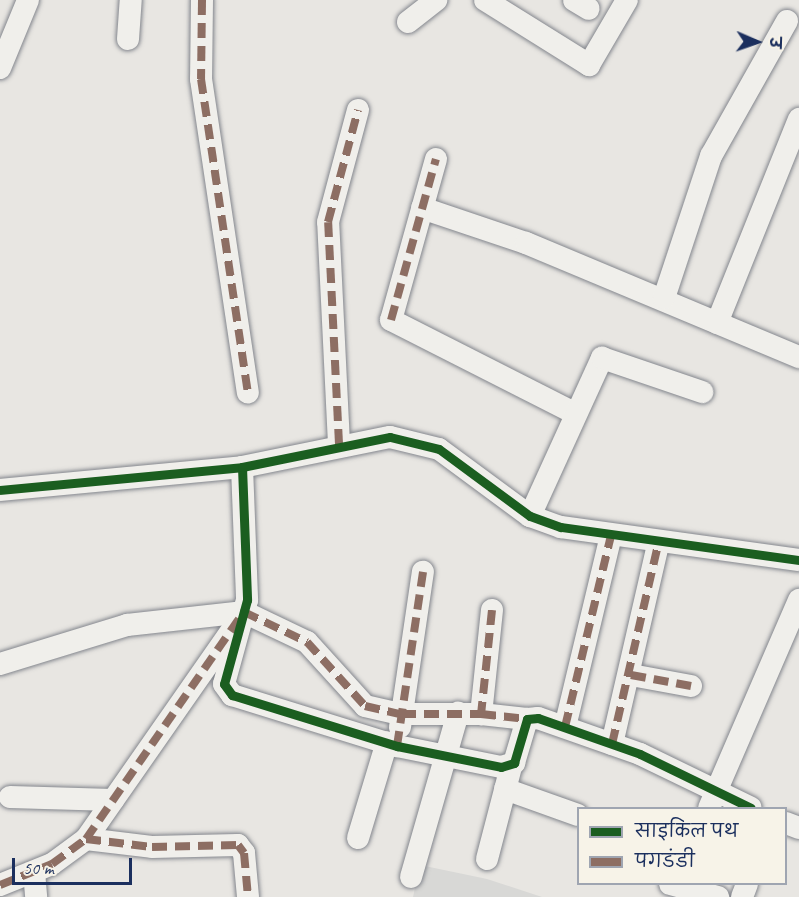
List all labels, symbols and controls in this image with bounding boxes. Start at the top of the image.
north arrow [727,12,787,72]
text: उ [765,37,785,48]
legend [577,807,787,885]
text: साइकिल पथ [635,820,738,842]
scale bar [15,846,135,884]
text: पगडंडी [635,850,695,872]
text: 50 m [23,857,54,879]

